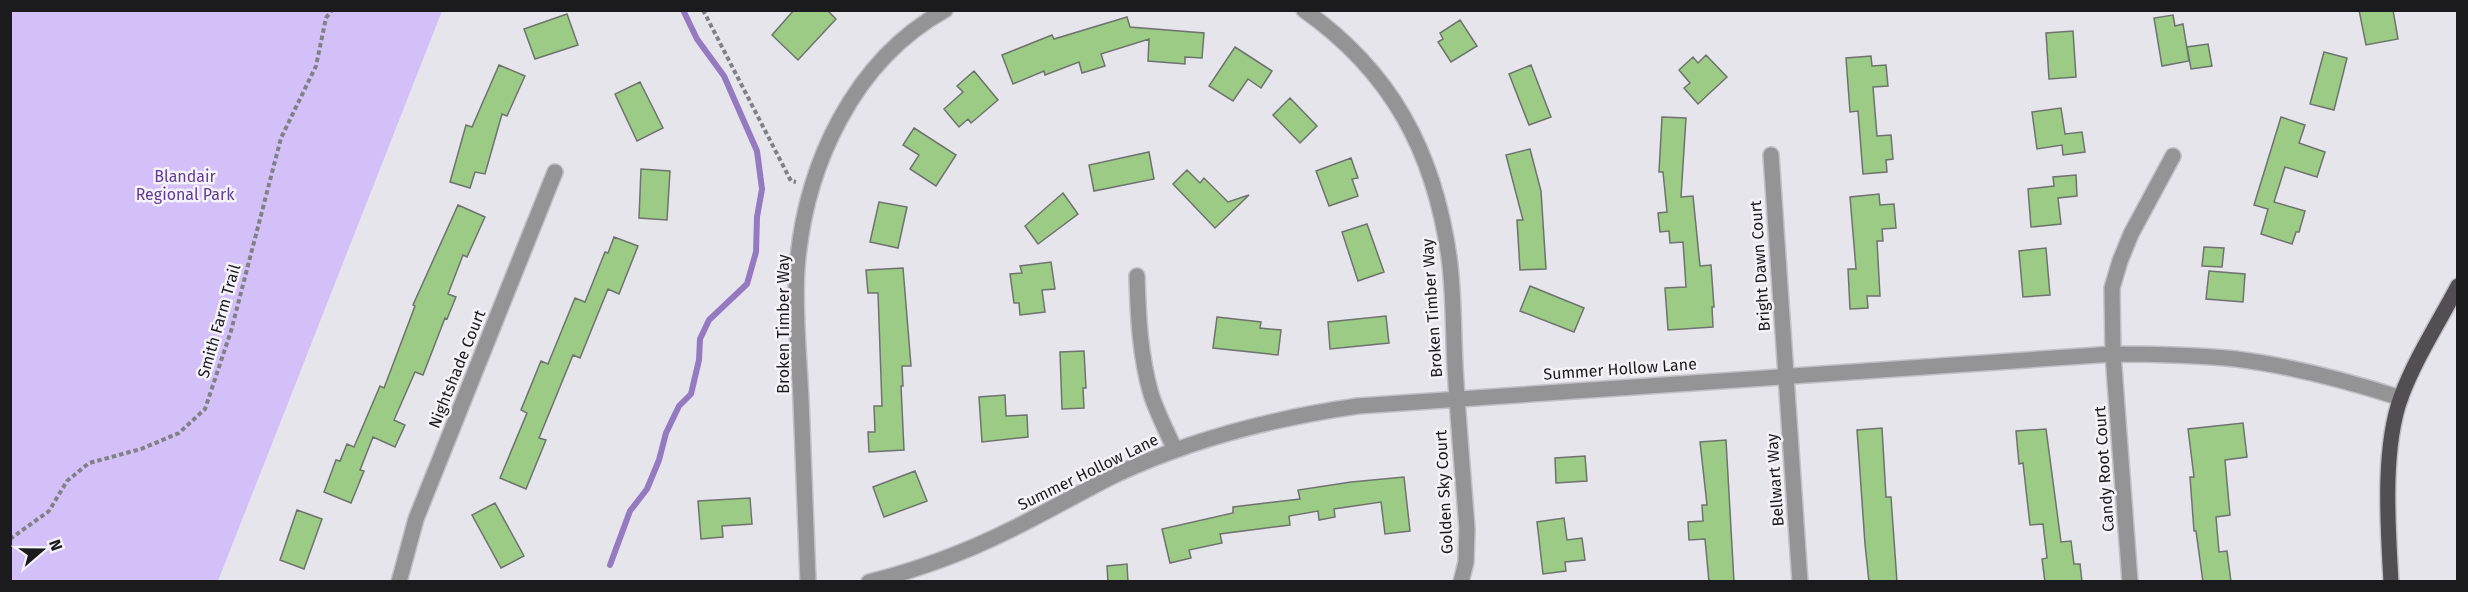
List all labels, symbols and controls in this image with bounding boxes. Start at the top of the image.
park label: Blandair Regional Park [136,167,235,204]
street label: Bright Dawn Court [1746,200,1774,332]
street label: Broken Timber Way [1418,238,1446,378]
street label: Broken Timber Way [774,254,793,394]
street label: Smith Farm Trail [194,262,244,380]
street label: Nightshade Court [425,307,490,431]
street label: Summer Hollow Lane [1543,354,1697,384]
street label: Candy Root Court [2090,405,2118,532]
street label: Golden Sky Court [1431,429,1457,555]
street label: Summer Hollow Lane [1015,430,1161,514]
street label: Bellwart Way [1762,433,1788,527]
north arrow [12,520,72,580]
text: N [45,537,66,553]

